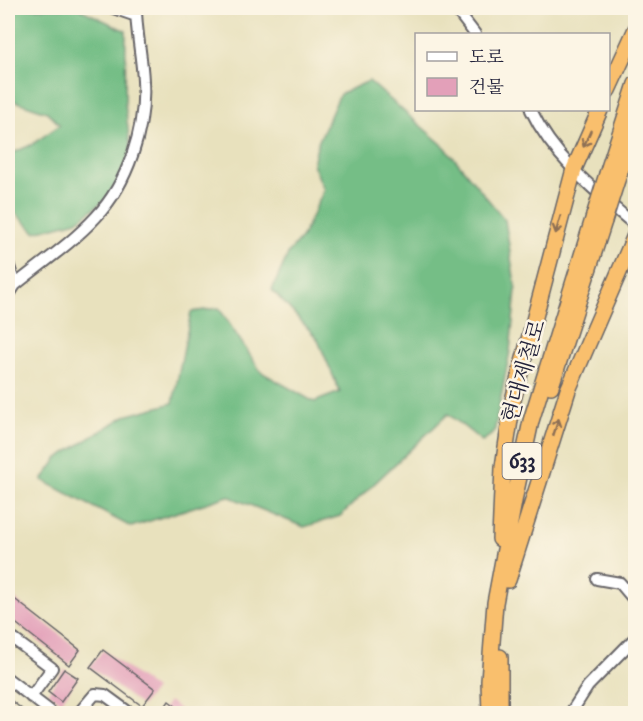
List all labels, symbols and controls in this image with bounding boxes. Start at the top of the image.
legend [415,33,610,111]
text: 도로 [469,47,504,69]
text: 건물 [469,77,504,99]
one-way arrow [581,129,592,148]
one-way arrow [552,215,563,234]
street label: 현대제철로 [497,317,552,426]
one-way arrow [551,418,562,437]
road number: 633 [502,443,542,479]

